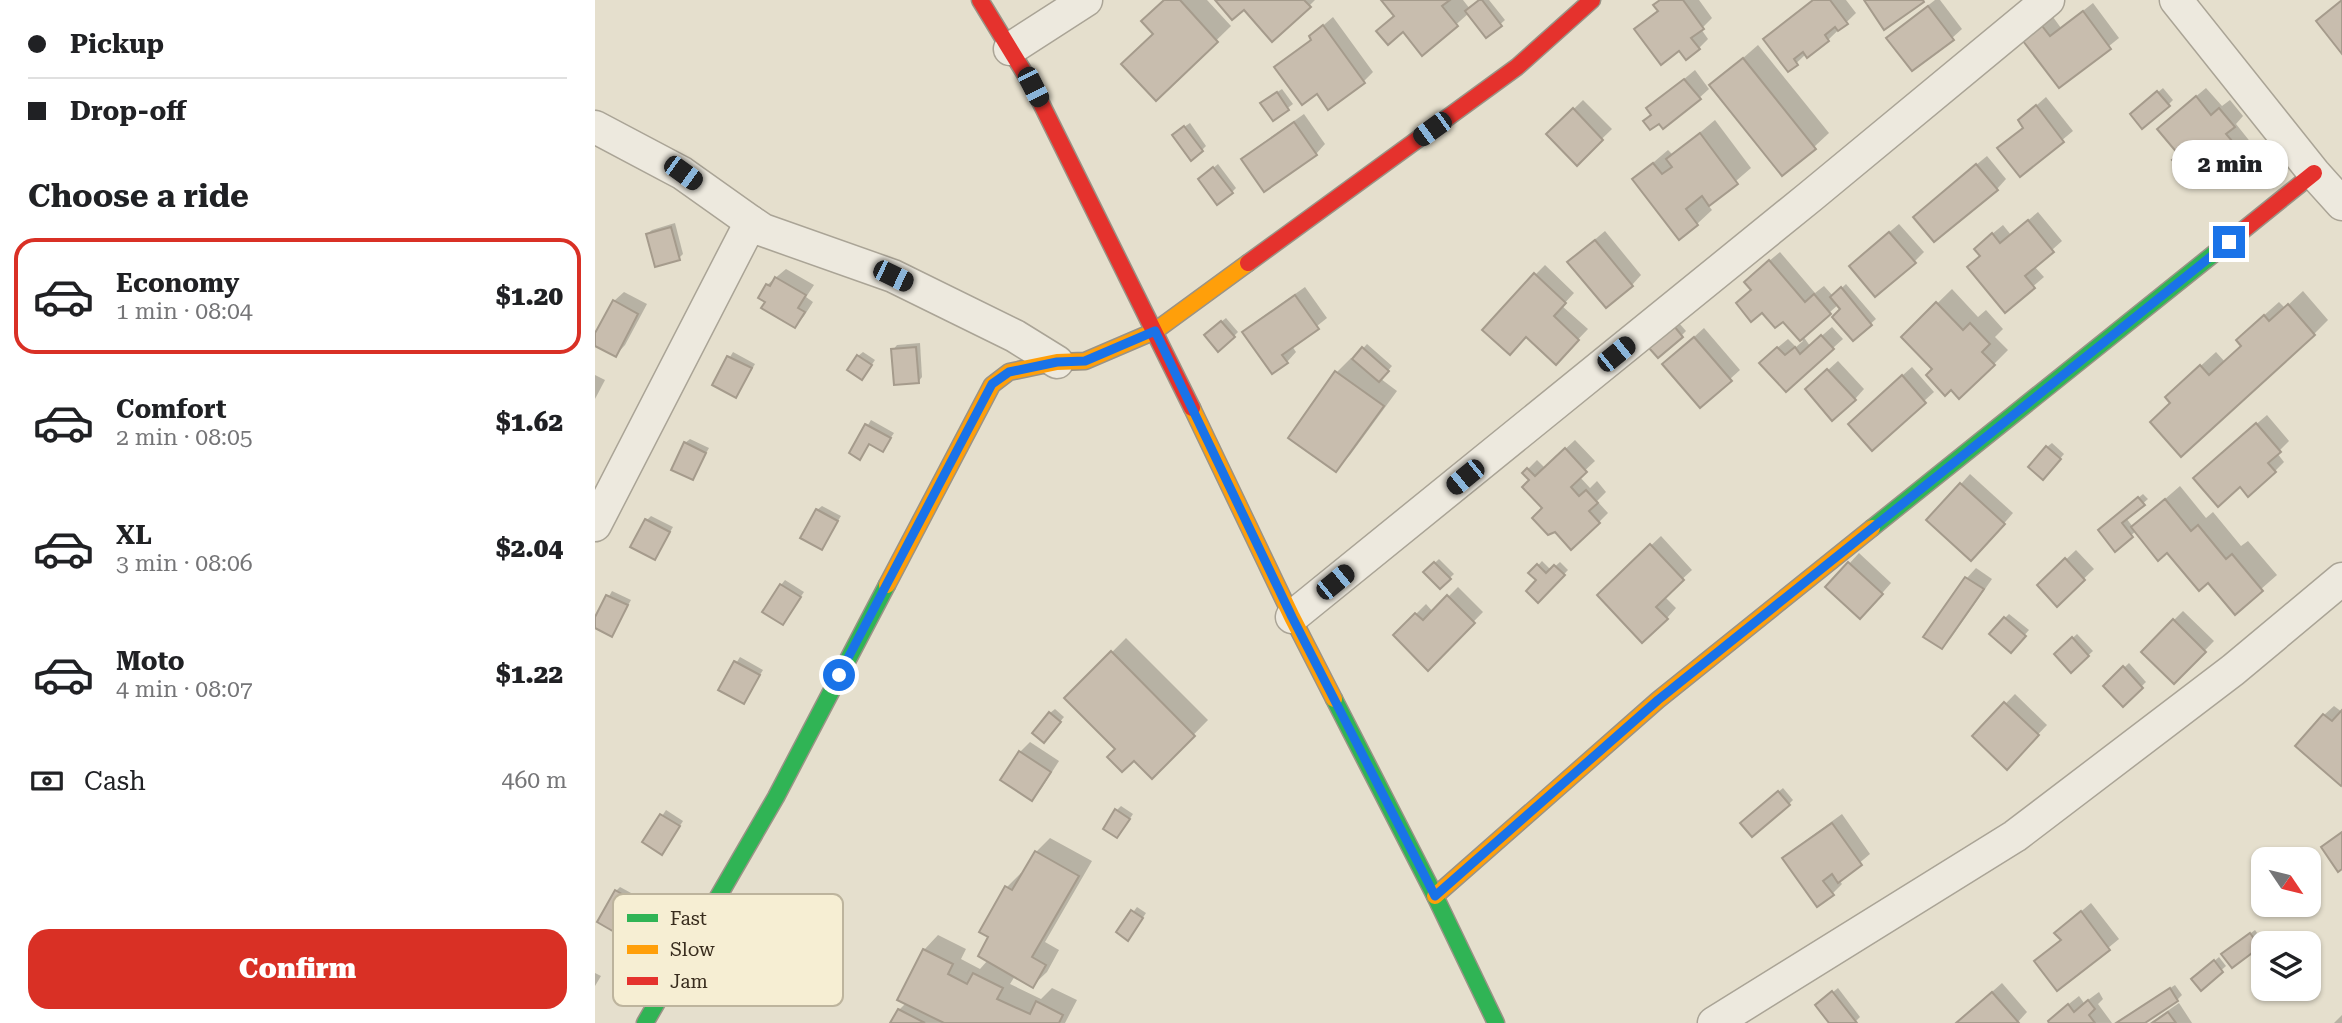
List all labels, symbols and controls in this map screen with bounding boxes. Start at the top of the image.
text: Pickup [70,29,164,59]
car [1015,64,1052,110]
text: Drop-off [70,96,186,126]
car [1409,108,1456,150]
callout: 2 min [2171,140,2287,190]
text: 2 min [2198,151,2262,178]
car [660,152,707,194]
text: Choose a ride [28,177,249,215]
route end [2213,226,2245,258]
car [870,257,917,295]
icon: car [32,265,95,328]
text: Economy [116,268,239,298]
text: $1.20 [496,281,563,311]
text: 1 min · 08:04 [116,298,253,325]
car [1594,333,1639,375]
icon: car [32,391,95,454]
text: Comfort [116,394,226,424]
text: $1.62 [496,407,563,437]
text: 2 min · 08:05 [116,424,253,451]
car [1443,456,1488,498]
icon: car [32,517,95,580]
text: XL [116,520,152,550]
text: $2.04 [496,533,563,563]
text: 3 min · 08:06 [116,550,253,577]
car [1313,561,1358,603]
icon: car [32,643,95,706]
text: Moto [116,646,185,676]
text: $1.22 [496,659,563,689]
route start [823,659,855,691]
text: 4 min · 08:07 [116,676,253,703]
icon: cash [28,762,66,800]
text: Cash [84,766,146,796]
text: 460 m [502,767,567,794]
north arrow [2251,847,2321,917]
map controls [2251,847,2321,1001]
legend [613,894,843,1006]
text: Fast [670,907,707,930]
button: Confirm [28,929,567,1009]
button: layers [2251,931,2321,1001]
text: Slow [670,938,715,961]
text: Jam [670,970,708,993]

